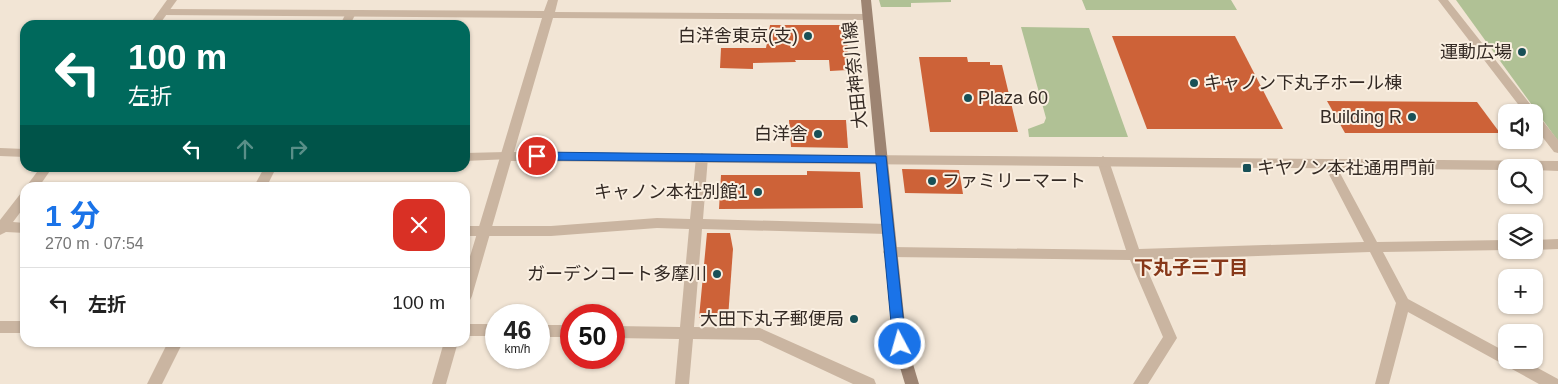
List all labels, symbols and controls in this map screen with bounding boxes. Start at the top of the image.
street label: 大田神奈川線 [839,20,871,130]
place label: 白洋舎東京(支) [678,26,798,46]
marker: 白洋舎東京(支) [802,30,814,42]
text: 100 m [128,37,227,76]
icon: left [45,40,110,105]
place label: 運動広場 [1440,42,1512,62]
marker: 運動広場 [1516,46,1528,58]
place label: キャノン下丸子ホール棟 [1204,73,1402,93]
marker: キャノン下丸子ホール棟 [1188,77,1200,89]
text: 左折 [128,84,172,109]
place label: Plaza 60 [978,88,1048,108]
marker: Plaza 60 [962,92,974,104]
map controls [1498,104,1543,369]
button: sound [1498,104,1543,149]
place label: Building R [1320,107,1402,127]
marker: Building R [1406,111,1418,123]
place label: 白洋舎 [754,124,808,144]
marker: 白洋舎 [812,128,824,140]
icon: left [178,135,206,163]
icon: ahead [231,135,259,163]
icon: right [284,135,312,163]
pin [516,135,558,177]
icon: arrive [523,142,551,170]
place label: キヤノン本社通用門前 [1257,158,1436,178]
button: search [1498,159,1543,204]
marker: キヤノン本社通用門前 [1241,162,1253,174]
place label: ファミリーマート [942,171,1086,191]
marker: ファミリーマート [926,175,938,187]
place label: キャノン本社別館1 [594,182,748,202]
marker: キャノン本社別館1 [752,186,764,198]
text: 1 分 [45,199,100,232]
button: close [393,199,445,251]
button: layers [1498,214,1543,259]
text: 270 m · 07:54 [45,235,144,252]
district label: 下丸子三丁目 [1134,257,1248,278]
place label: ガーデンコート多摩川 [527,264,707,284]
marker: ガーデンコート多摩川 [711,268,723,280]
button: + [1498,269,1543,314]
icon: left [45,289,73,317]
text: 100 m [392,292,445,313]
text: 左折 [88,294,126,315]
speed limit sign: 50 [560,304,625,369]
place label: 大田下丸子郵便局 [700,309,844,329]
marker: 大田下丸子郵便局 [848,313,860,325]
text: 46 [504,316,531,344]
position arrow [873,317,925,369]
button: − [1498,324,1543,369]
text: km/h [504,342,531,356]

